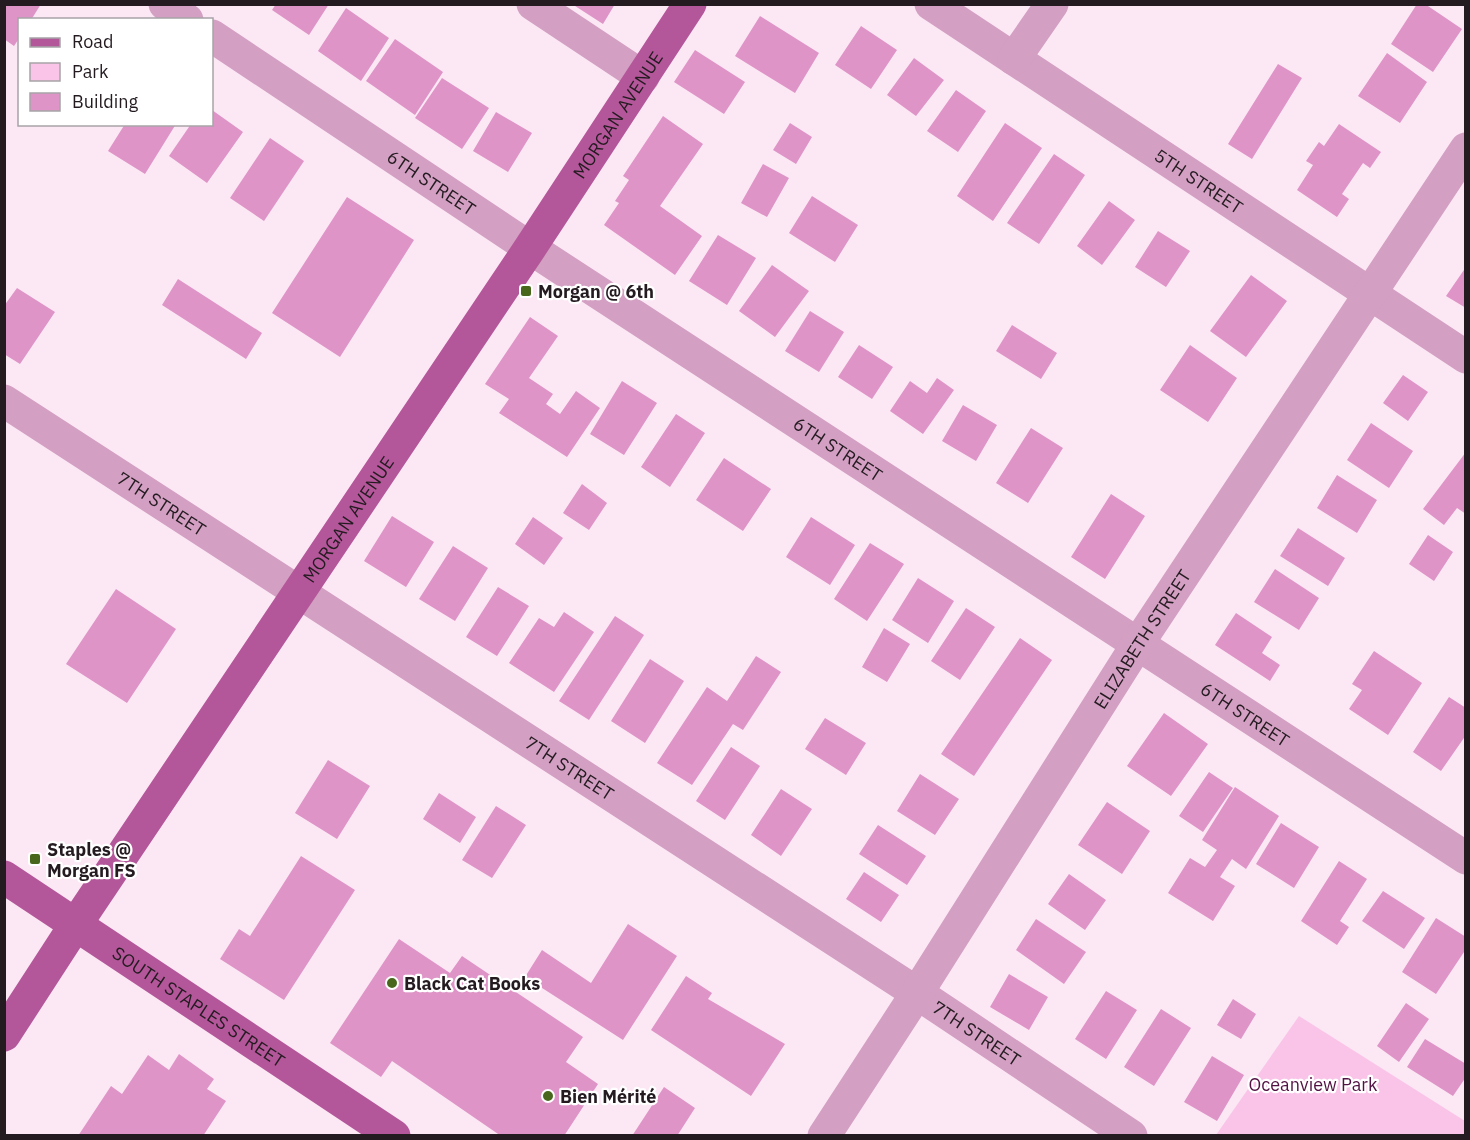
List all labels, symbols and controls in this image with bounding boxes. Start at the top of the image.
legend [18,18,213,126]
text: Road [72,30,113,53]
street label: MORGAN AVENUE [567,47,667,183]
text: Park [72,60,109,83]
text: Building [72,90,139,113]
street label: 5TH STREET [1150,143,1248,218]
street label: 6TH STREET [383,145,480,220]
place label: Morgan @ 6th [538,280,654,303]
marker: Morgan @ 6th [519,284,533,298]
street label: 6TH STREET [789,411,887,486]
street label: MORGAN AVENUE [297,452,399,587]
street label: 7TH STREET [113,466,211,541]
street label: ELIZABETH STREET [1088,565,1196,713]
street label: 6TH STREET [1197,677,1294,752]
street label: 7TH STREET [521,730,618,805]
place label: Staples @ Morgan FS [47,838,136,882]
marker: Staples @ Morgan FS [28,852,42,866]
street label: SOUTH STAPLES STREET [108,941,290,1072]
place label: Black Cat Books [404,972,540,995]
marker: Black Cat Books [385,976,399,990]
street label: 7TH STREET [928,995,1025,1071]
park label: Oceanview Park [1249,1073,1378,1096]
place label: Bien Mérité [560,1085,656,1108]
marker: Bien Mérité [541,1089,555,1103]

